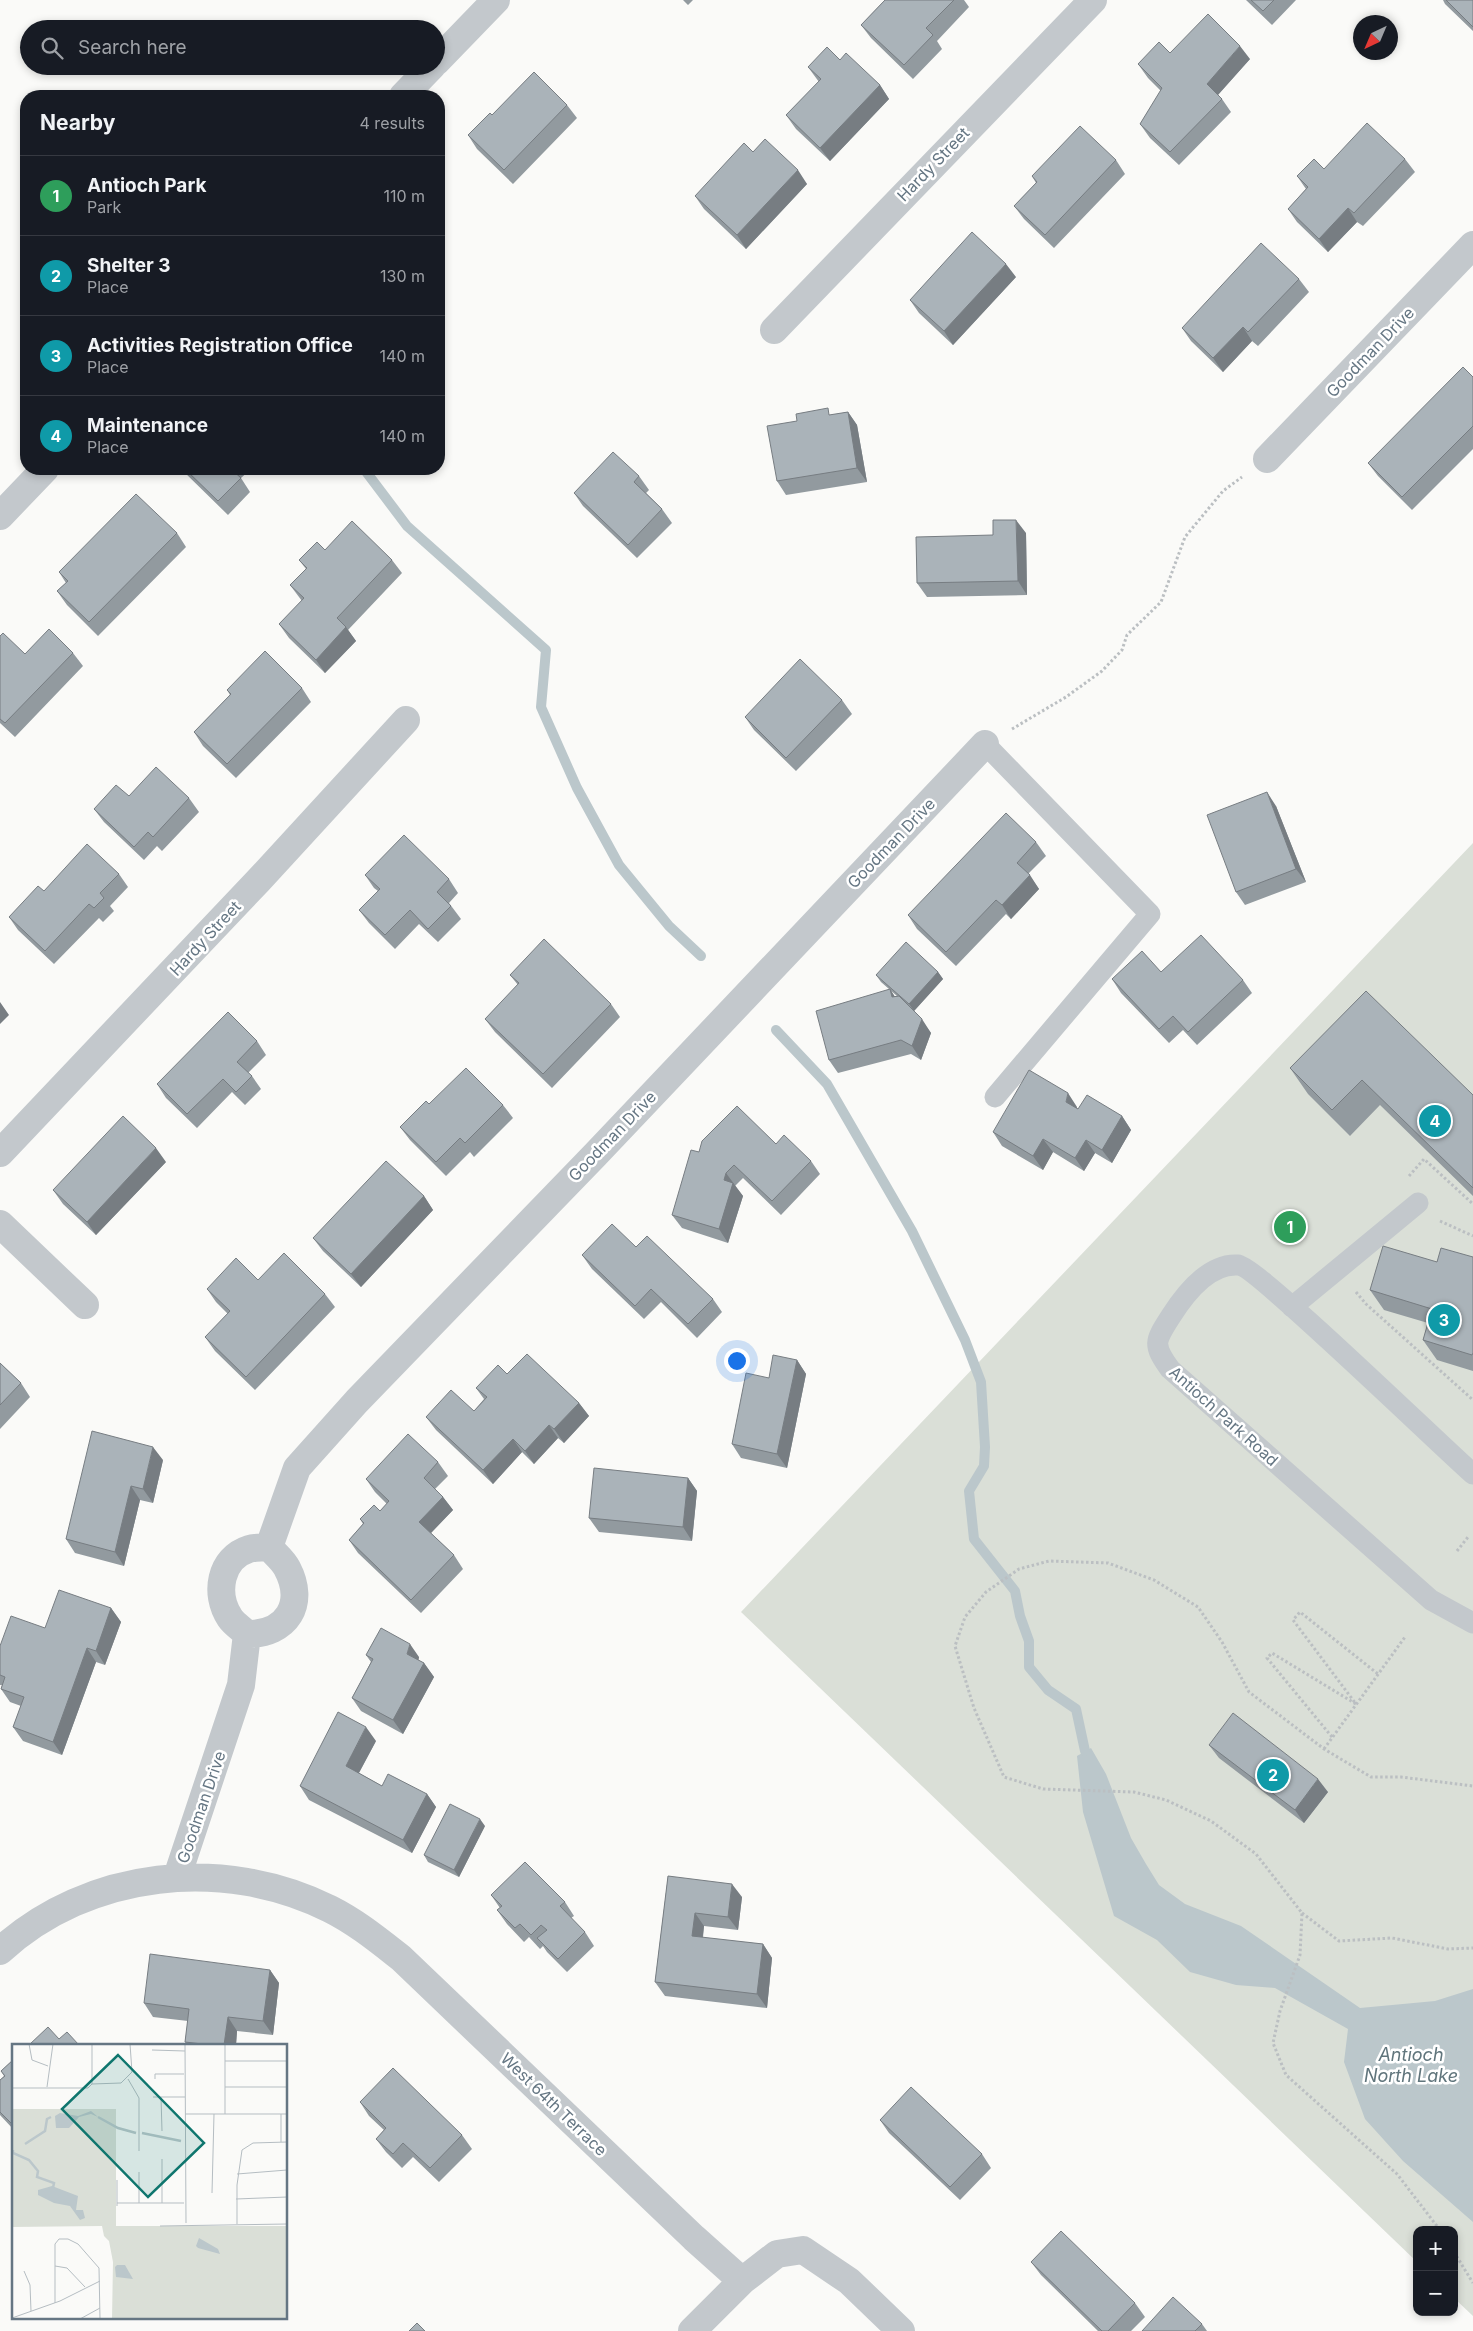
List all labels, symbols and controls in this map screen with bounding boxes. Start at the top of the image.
north arrow [1353,15,1398,60]
search box [20,20,445,75]
icon: search [38,34,66,62]
text: Search here [78,36,187,59]
text: Nearby [40,110,115,135]
text: 4 results [360,113,425,133]
street label: Hardy Street [893,123,973,205]
text: Antioch Park [87,174,206,197]
text: 1 [53,186,59,206]
text: 110 m [383,186,425,206]
text: Park [87,197,121,217]
text: Shelter 3 [87,254,171,277]
text: 2 [51,266,61,286]
text: 130 m [380,266,425,286]
text: Place [87,277,129,297]
street label: Goodman Drive [1322,303,1418,401]
text: Activities Registration Office [87,334,353,357]
text: 3 [51,346,61,366]
text: 140 m [380,346,425,366]
text: Place [87,357,129,377]
text: Maintenance [87,414,208,437]
text: 4 [51,426,61,446]
text: 140 m [380,426,425,446]
text: Place [87,437,129,457]
street label: Goodman Drive [843,794,939,892]
street label: Hardy Street [165,896,245,980]
street label: Goodman Drive [564,1087,660,1185]
pin: 4 [1419,1102,1451,1140]
pin: 1 [1274,1208,1306,1246]
pin: 3 [1428,1301,1460,1339]
your location [724,1348,750,1374]
street label: Antioch Park Road [1165,1362,1283,1470]
street label: Goodman Drive [172,1748,230,1866]
pin: 2 [1257,1756,1289,1794]
inset map [12,2044,288,2318]
water label: Antioch North Lake [1364,2044,1458,2086]
street label: West 64th Terrace [497,2048,611,2160]
map controls [1413,2226,1458,2316]
button: + [1413,2226,1458,2271]
button: − [1413,2271,1458,2316]

